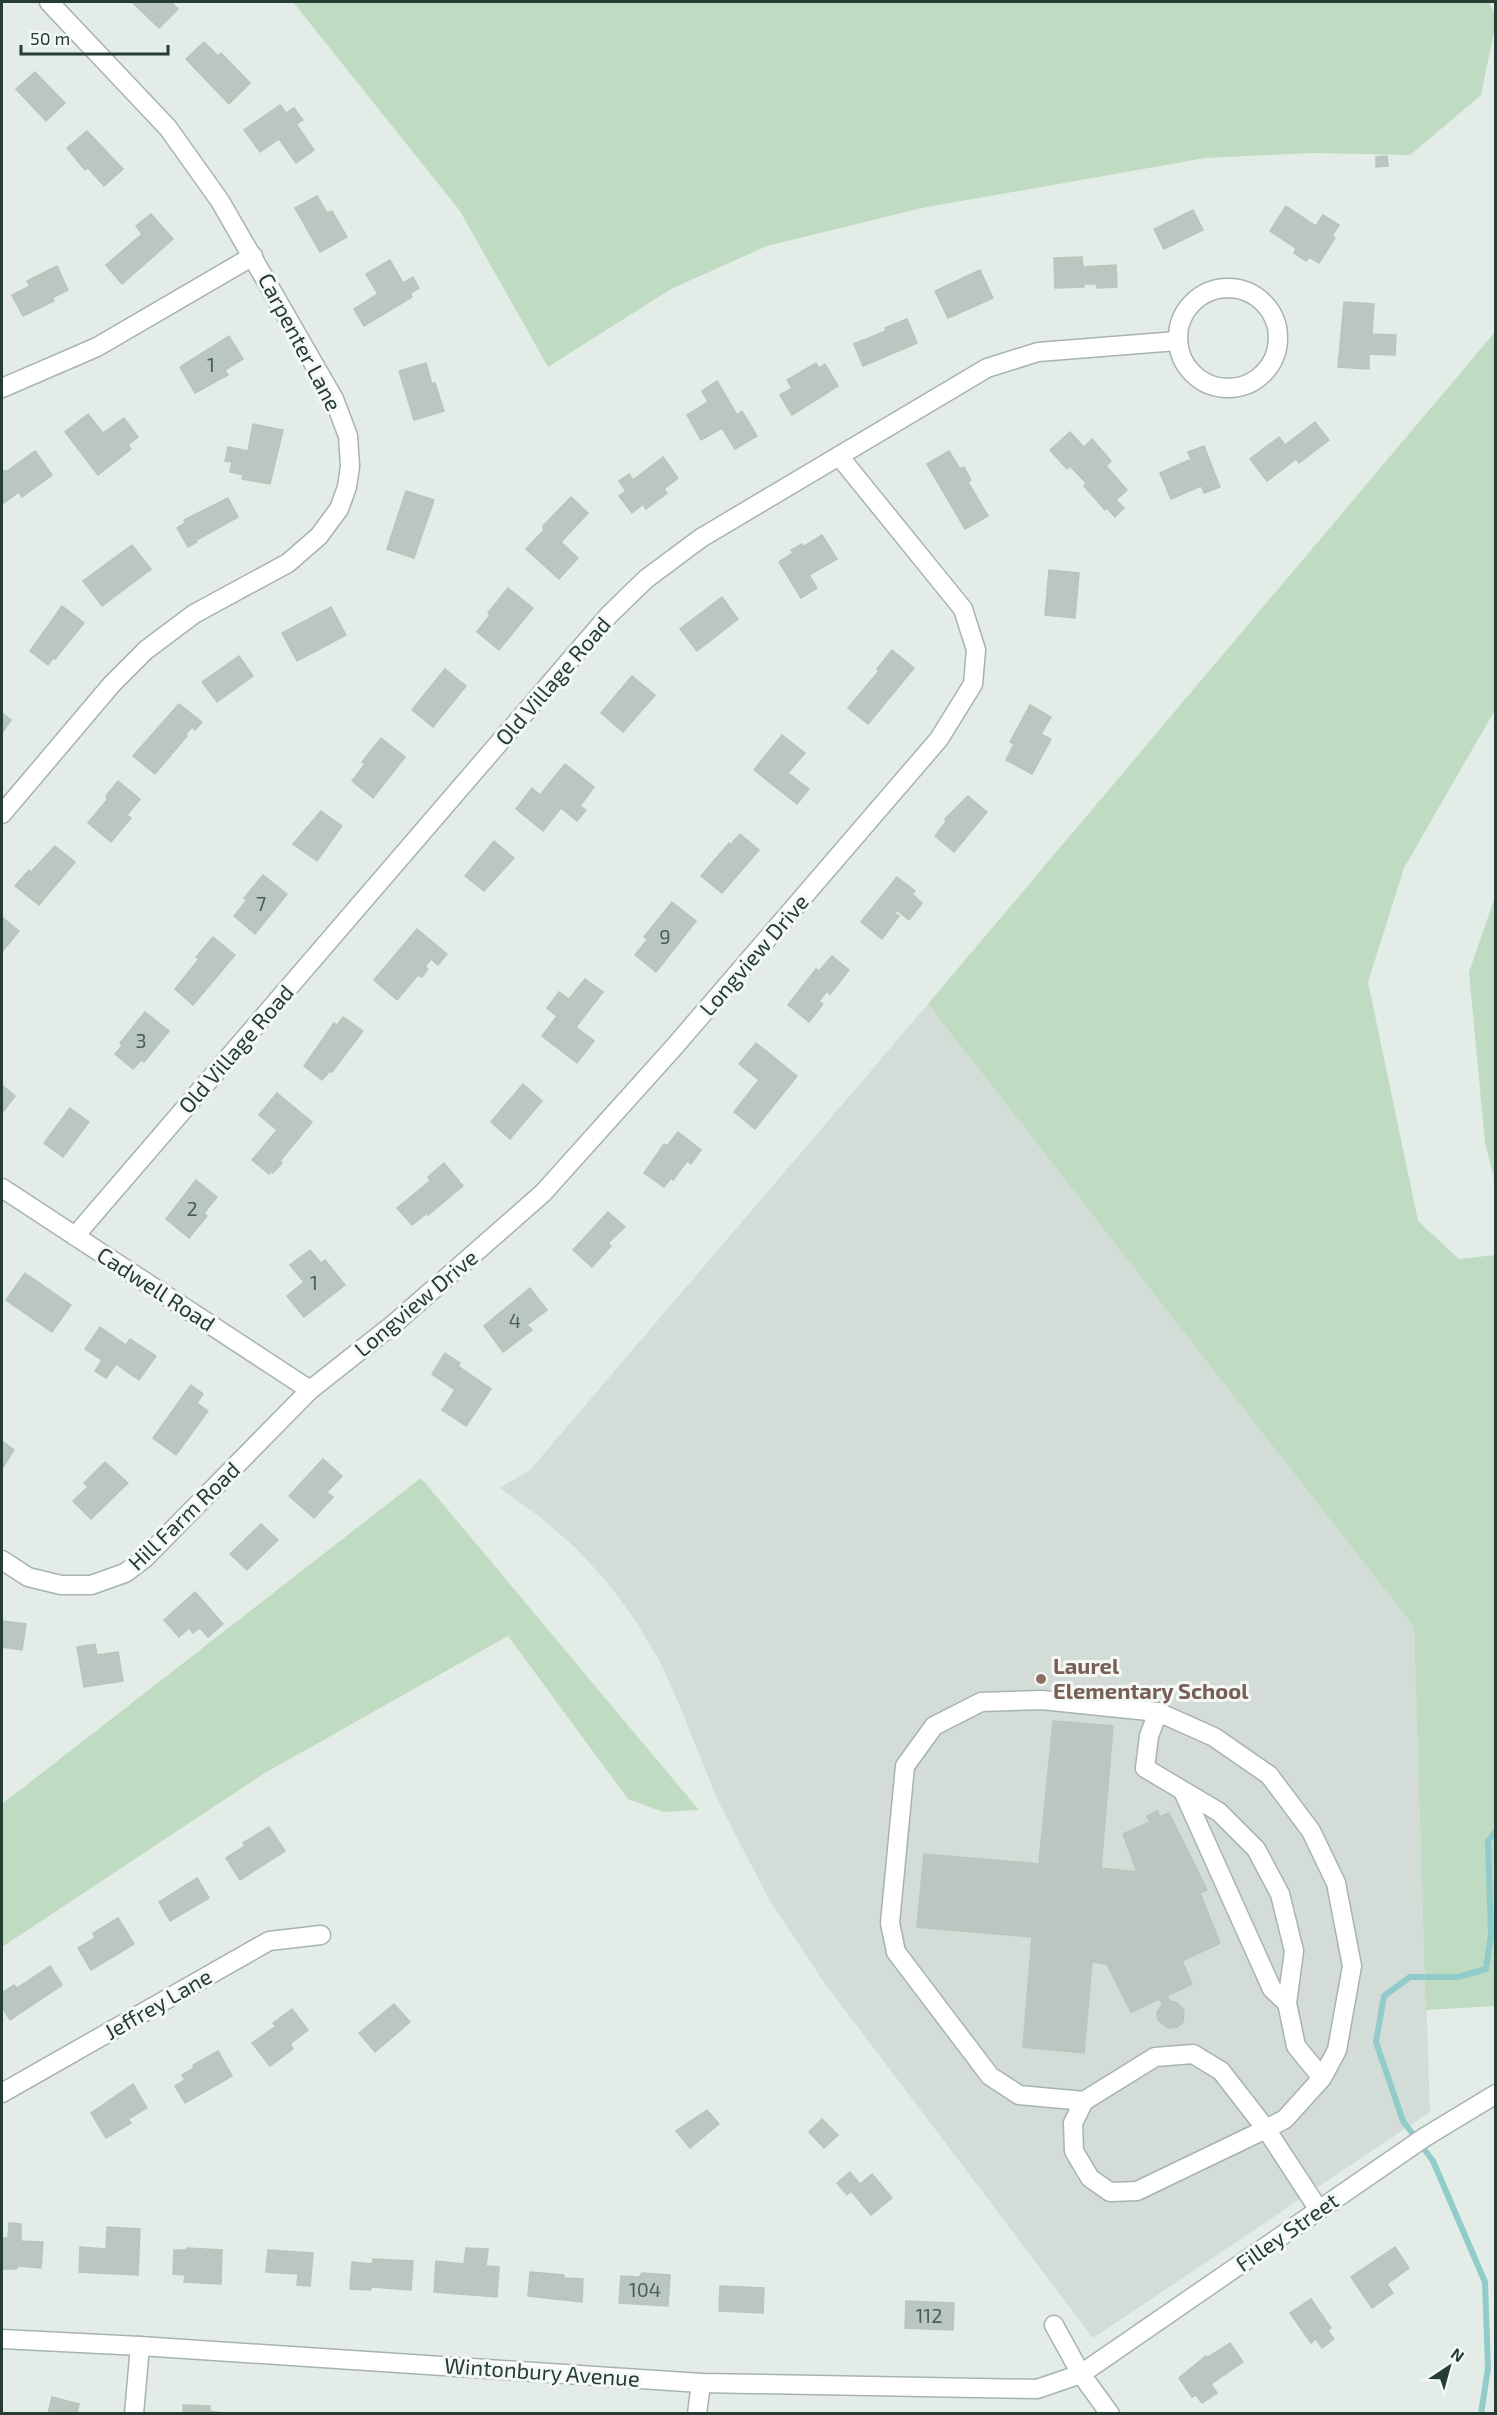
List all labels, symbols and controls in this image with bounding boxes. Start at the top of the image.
scale bar [21,18,168,56]
text: 50 m [30,27,70,49]
street label: Carpenter Lane [254,268,348,415]
house number: 1 [207,352,215,376]
street label: Old Village Road [489,611,615,750]
street label: Longview Drive [693,888,813,1020]
house number: 7 [256,891,266,915]
house number: 9 [659,924,671,948]
street label: Old Village Road [172,979,298,1118]
house number: 3 [135,1028,147,1052]
house number: 2 [186,1196,198,1220]
street label: Cadwell Road [93,1240,220,1336]
street label: Longview Drive [349,1243,482,1361]
house number: 1 [310,1270,318,1294]
house number: 4 [509,1308,521,1332]
street label: Hill Farm Road [122,1456,244,1575]
place label: Laurel Elementary School [1053,1652,1249,1704]
marker: Laurel Elementary School [1034,1672,1048,1686]
street label: Jeffrey Lane [99,1962,216,2044]
street label: Filley Street [1230,2186,1343,2276]
house number: 104 [629,2277,661,2301]
house number: 112 [915,2303,943,2327]
north arrow [1419,2337,1479,2397]
text: N [1448,2343,1468,2366]
street label: Wintonbury Avenue [443,2351,641,2391]

